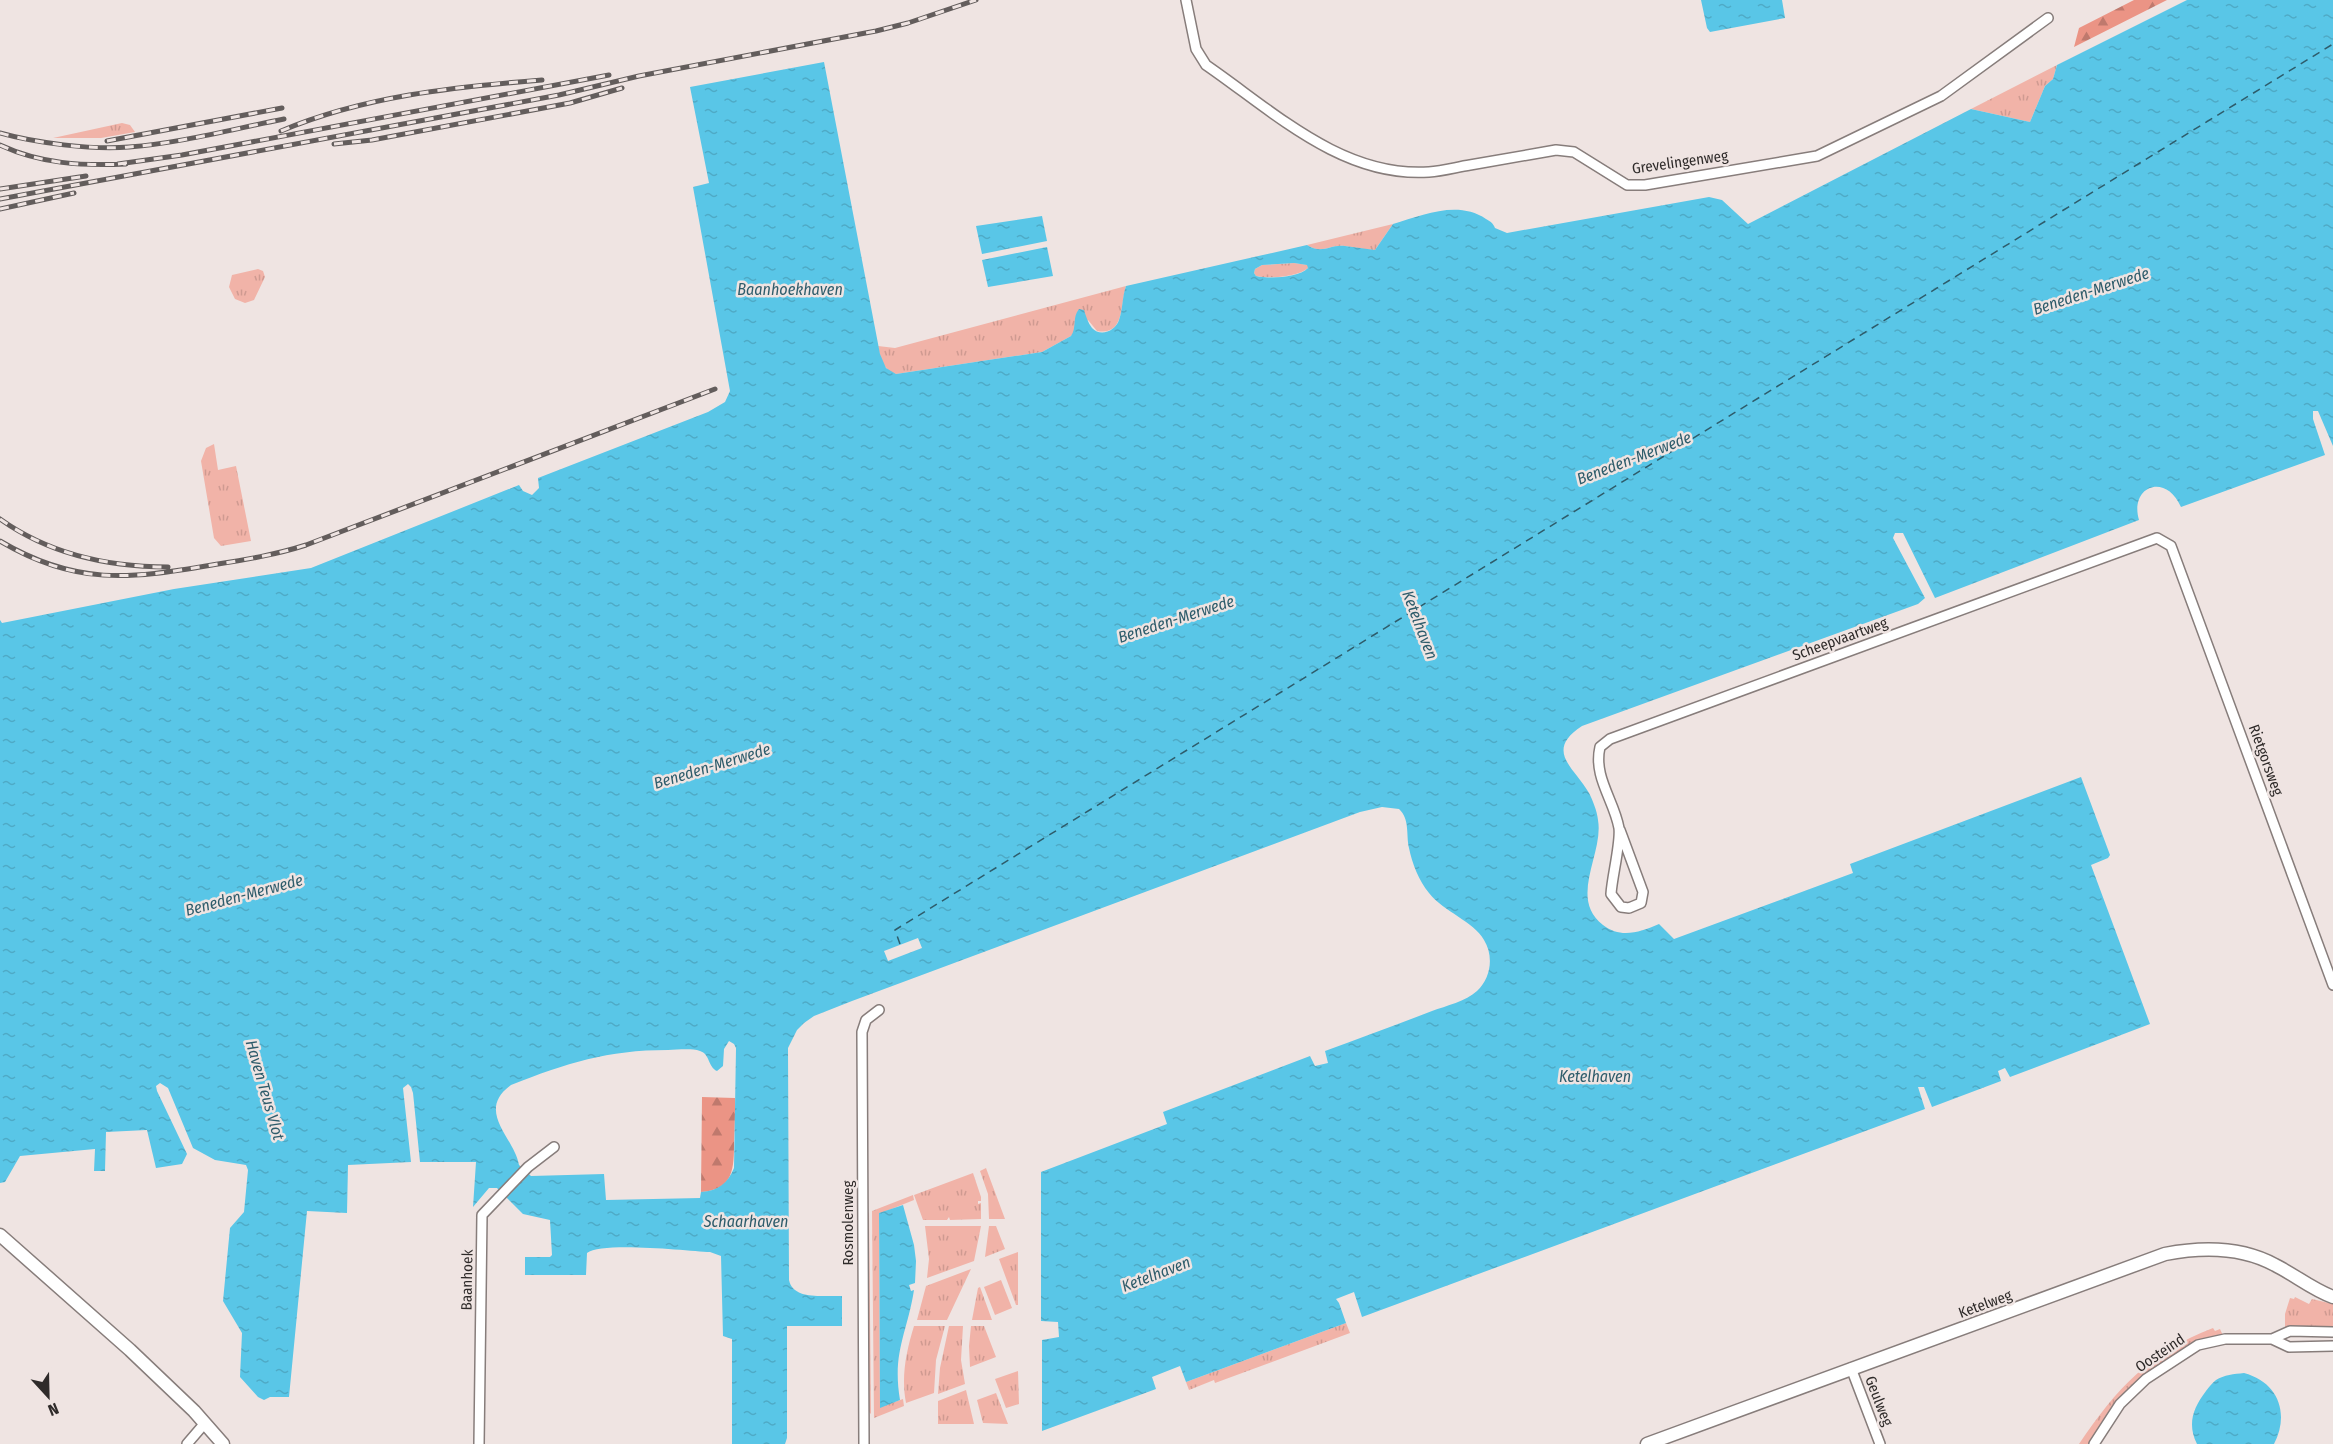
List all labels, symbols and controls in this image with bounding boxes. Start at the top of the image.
street label: Grevelingenweg [1631,146,1729,178]
water label: Beneden-Merwede [2031,263,2152,319]
water label: Baanhoekhaven [737,280,843,299]
water label: Beneden-Merwede [1574,427,1694,489]
water label: Ketelhaven [1398,588,1442,662]
water label: Beneden-Merwede [1116,591,1237,647]
street label: Scheepvaartweg [1790,613,1890,665]
street label: Rietgorsweg [2245,722,2287,798]
water label: Beneden-Merwede [651,739,773,793]
water label: Beneden-Merwede [183,870,305,920]
water label: Haven Teus Vlot [242,1038,289,1143]
water label: Ketelhaven [1559,1067,1631,1086]
street label: Rosmolenweg [839,1180,857,1266]
water label: Schaarhaven [703,1212,788,1231]
street label: Baanhoek [457,1249,477,1311]
water label: Ketelhaven [1119,1252,1193,1296]
street label: Ketelweg [1956,1286,2014,1322]
street label: Oosteind [2132,1330,2188,1376]
north arrow [18,1366,78,1426]
street label: Geulweg [1861,1373,1897,1429]
text: N [45,1399,61,1420]

